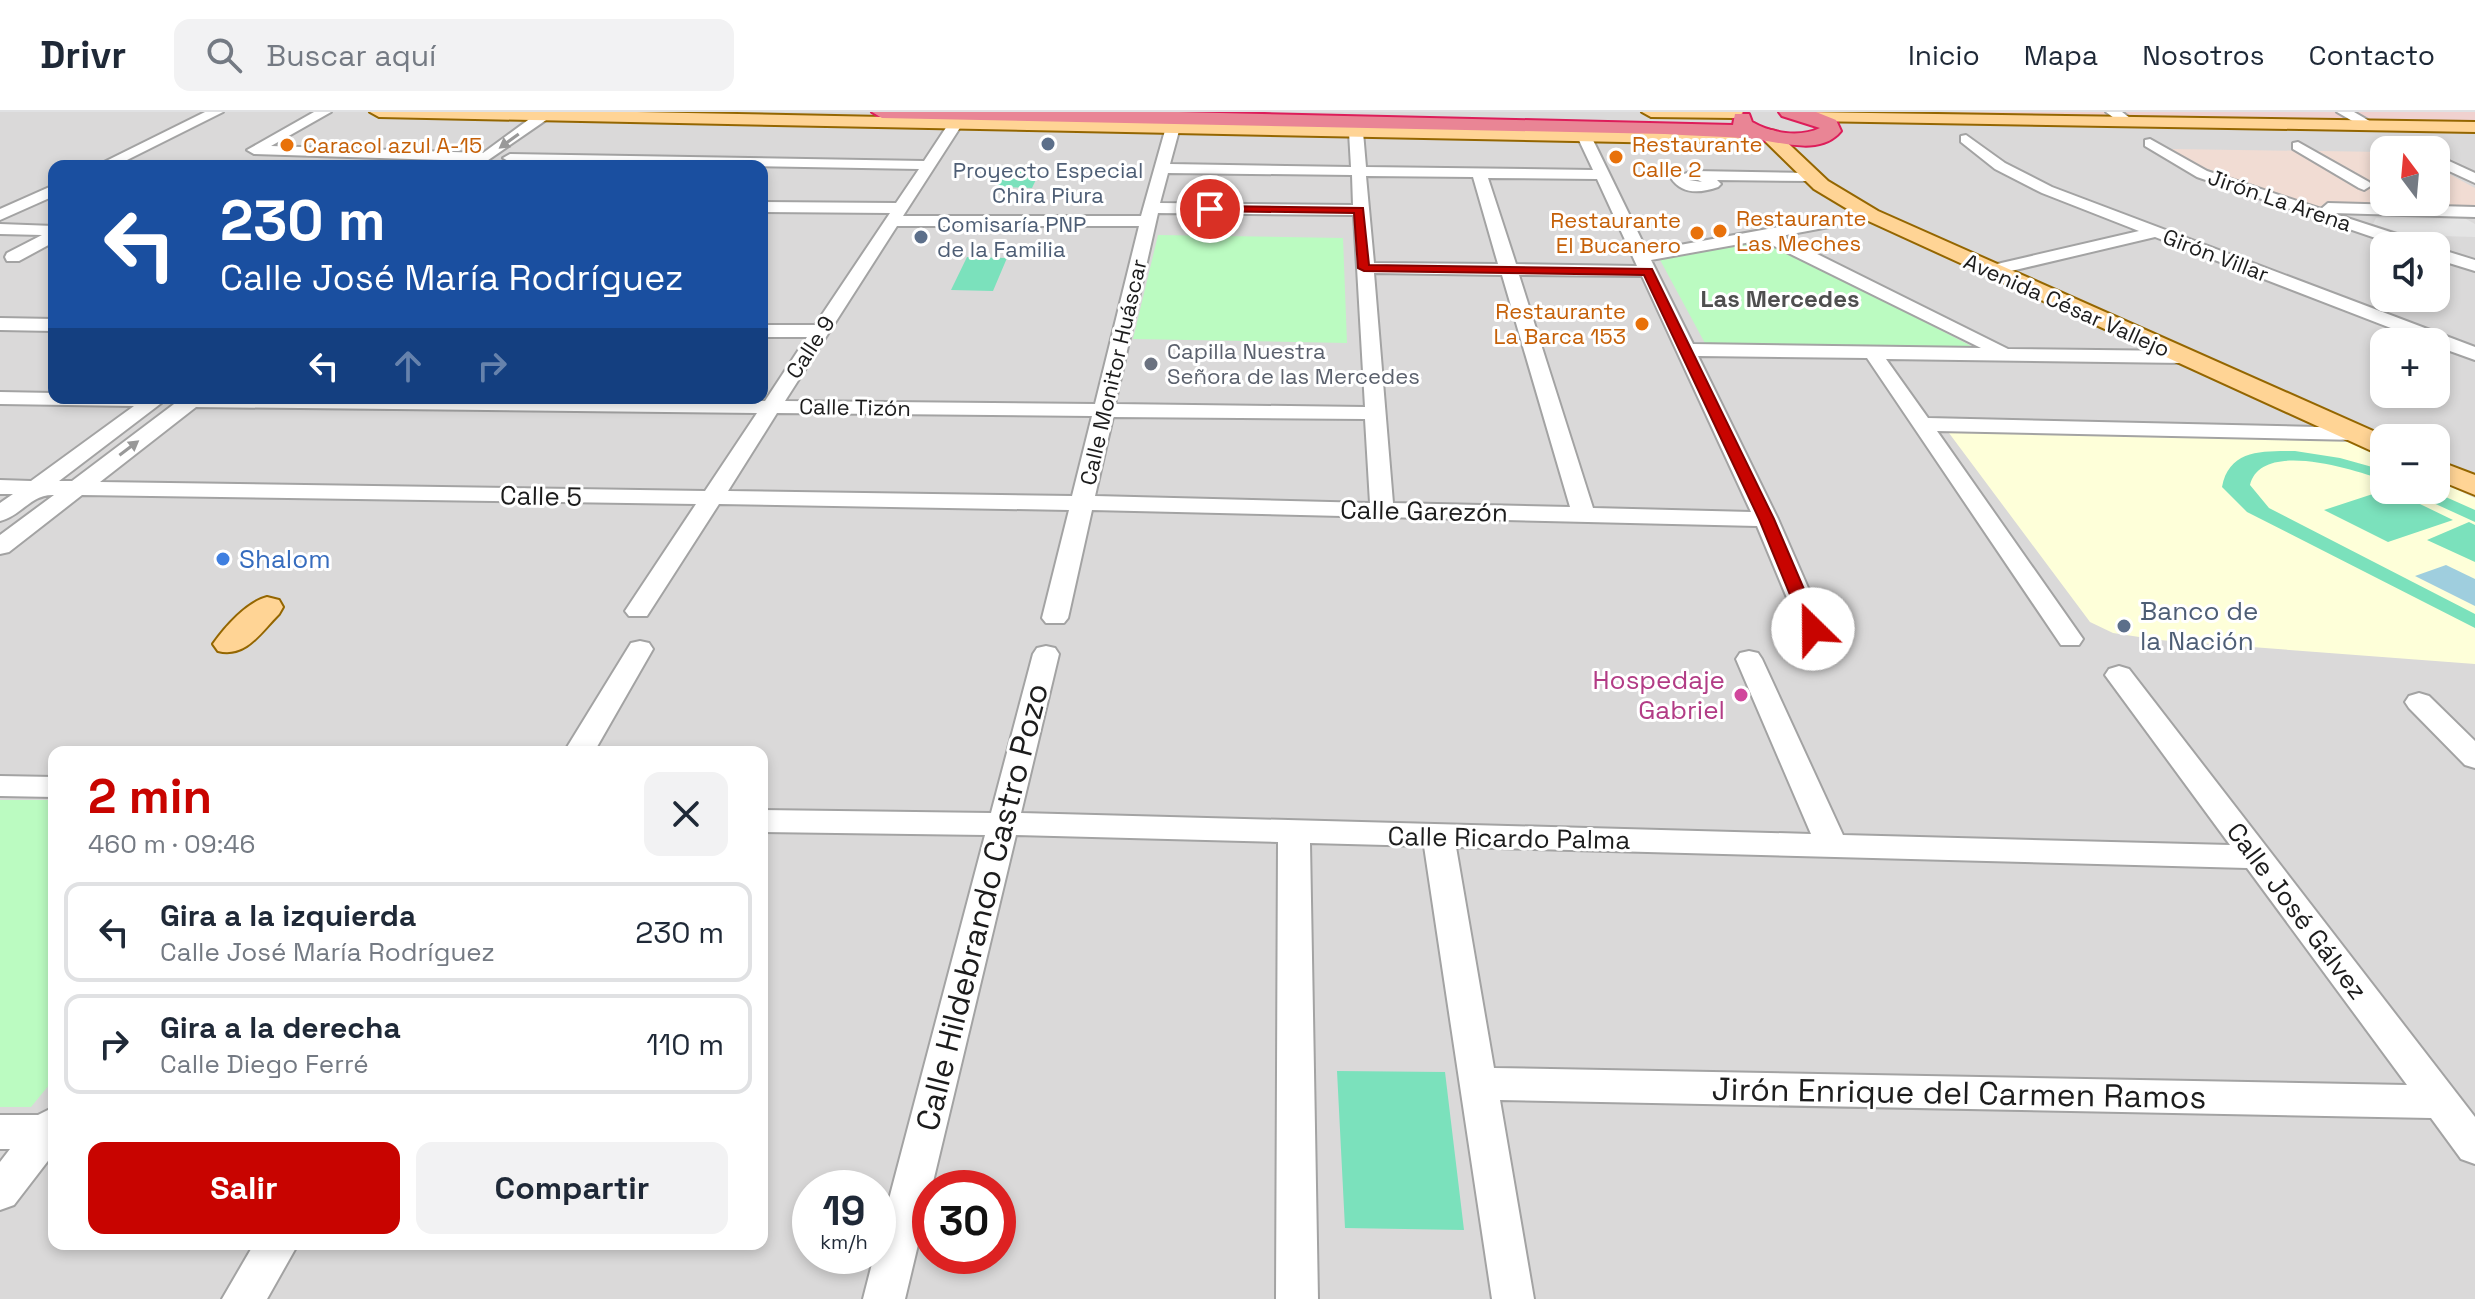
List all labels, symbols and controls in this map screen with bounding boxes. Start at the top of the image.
search box [174,19,734,91]
text: Drivr [40,31,126,79]
icon: search [202,33,246,77]
text: Buscar aquí [266,36,436,75]
text: Inicio [1908,37,1980,73]
text: Mapa [2024,37,2098,73]
text: Nosotros [2142,37,2265,73]
text: Contacto [2309,37,2435,73]
place label: Restaurante Calle 2 [1632,130,1763,183]
place label: Caracol azul A-15 [303,131,482,159]
one-way arrow [499,132,519,148]
marker: Proyecto Especial Chira Piura [1039,135,1057,153]
marker: Caracol azul A-15 [278,136,296,154]
north arrow [2370,136,2450,216]
map controls [2370,136,2450,504]
marker: Restaurante Calle 2 [1607,148,1625,166]
place label: Proyecto Especial Chira Piura [953,156,1143,209]
street label: Jirón La Arena [2205,162,2356,238]
pin [1176,175,1244,243]
text: 230 m [220,185,386,256]
icon: arrive [1188,187,1232,231]
icon: left [88,192,192,296]
place label: Restaurante Las Meches [1736,204,1867,257]
place label: Restaurante El Bucanero [1550,206,1681,259]
place label: Comisaría PNP de la Familia [937,210,1086,263]
marker: Restaurante Las Meches [1711,222,1729,240]
street label: Girón Villar [2159,222,2273,288]
marker: Restaurante El Bucanero [1688,224,1706,242]
marker: Comisaría PNP de la Familia [912,228,930,246]
button: sound [2370,232,2450,312]
street label: Avenida César Vallejo [1960,247,2174,363]
text: Calle José María Rodríguez [220,255,684,301]
street label: Calle Monitor Huáscar [1073,256,1153,488]
district label: Las Mercedes [1700,283,1860,314]
place label: Restaurante La Barca 153 [1493,297,1626,350]
street label: Calle 9 [779,310,841,384]
marker: Restaurante La Barca 153 [1633,315,1651,333]
button: + [2370,328,2450,408]
place label: Capilla Nuestra Señora de las Mercedes [1167,337,1420,390]
icon: left [302,344,346,388]
icon: ahead [386,344,430,388]
icon: right [470,344,514,388]
marker: Capilla Nuestra Señora de las Mercedes [1142,355,1160,373]
street label: Calle Tizón [799,392,911,422]
button: − [2370,424,2450,504]
one-way arrow [119,441,139,457]
street label: Calle 5 [500,478,582,514]
street label: Calle Garezón [1340,493,1508,529]
place label: Shalom [239,542,331,576]
marker: Shalom [214,550,232,568]
position arrow [1771,587,1855,671]
place label: Banco de la Nación [2140,594,2259,658]
marker: Banco de la Nación [2115,617,2133,635]
place label: Hospedaje Gabriel [1593,663,1725,727]
street label: Calle Hildebrando Castro Pozo [907,679,1057,1135]
marker: Hospedaje Gabriel [1732,686,1750,704]
text: 2 min [88,766,212,827]
button: close [644,772,728,856]
street label: Calle José Gálvez [2219,816,2375,1006]
street label: Calle Ricardo Palma [1387,819,1631,857]
text: 460 m · 09:46 [88,827,255,861]
text: Gira a la izquierda [160,896,416,935]
icon: left [92,910,136,954]
text: 230 m [635,913,724,952]
text: Calle José María Rodríguez [160,935,495,969]
text: Gira a la derecha [160,1008,401,1047]
icon: right [92,1022,136,1066]
text: 110 m [646,1025,724,1064]
text: Calle Diego Ferré [160,1047,369,1081]
street label: Jirón Enrique del Carmen Ramos [1711,1069,2207,1117]
button: Salir [88,1142,400,1234]
button: Compartir [416,1142,728,1234]
speed limit sign: 30 [912,1170,1016,1274]
text: 19 [823,1186,865,1237]
text: km/h [820,1229,868,1255]

